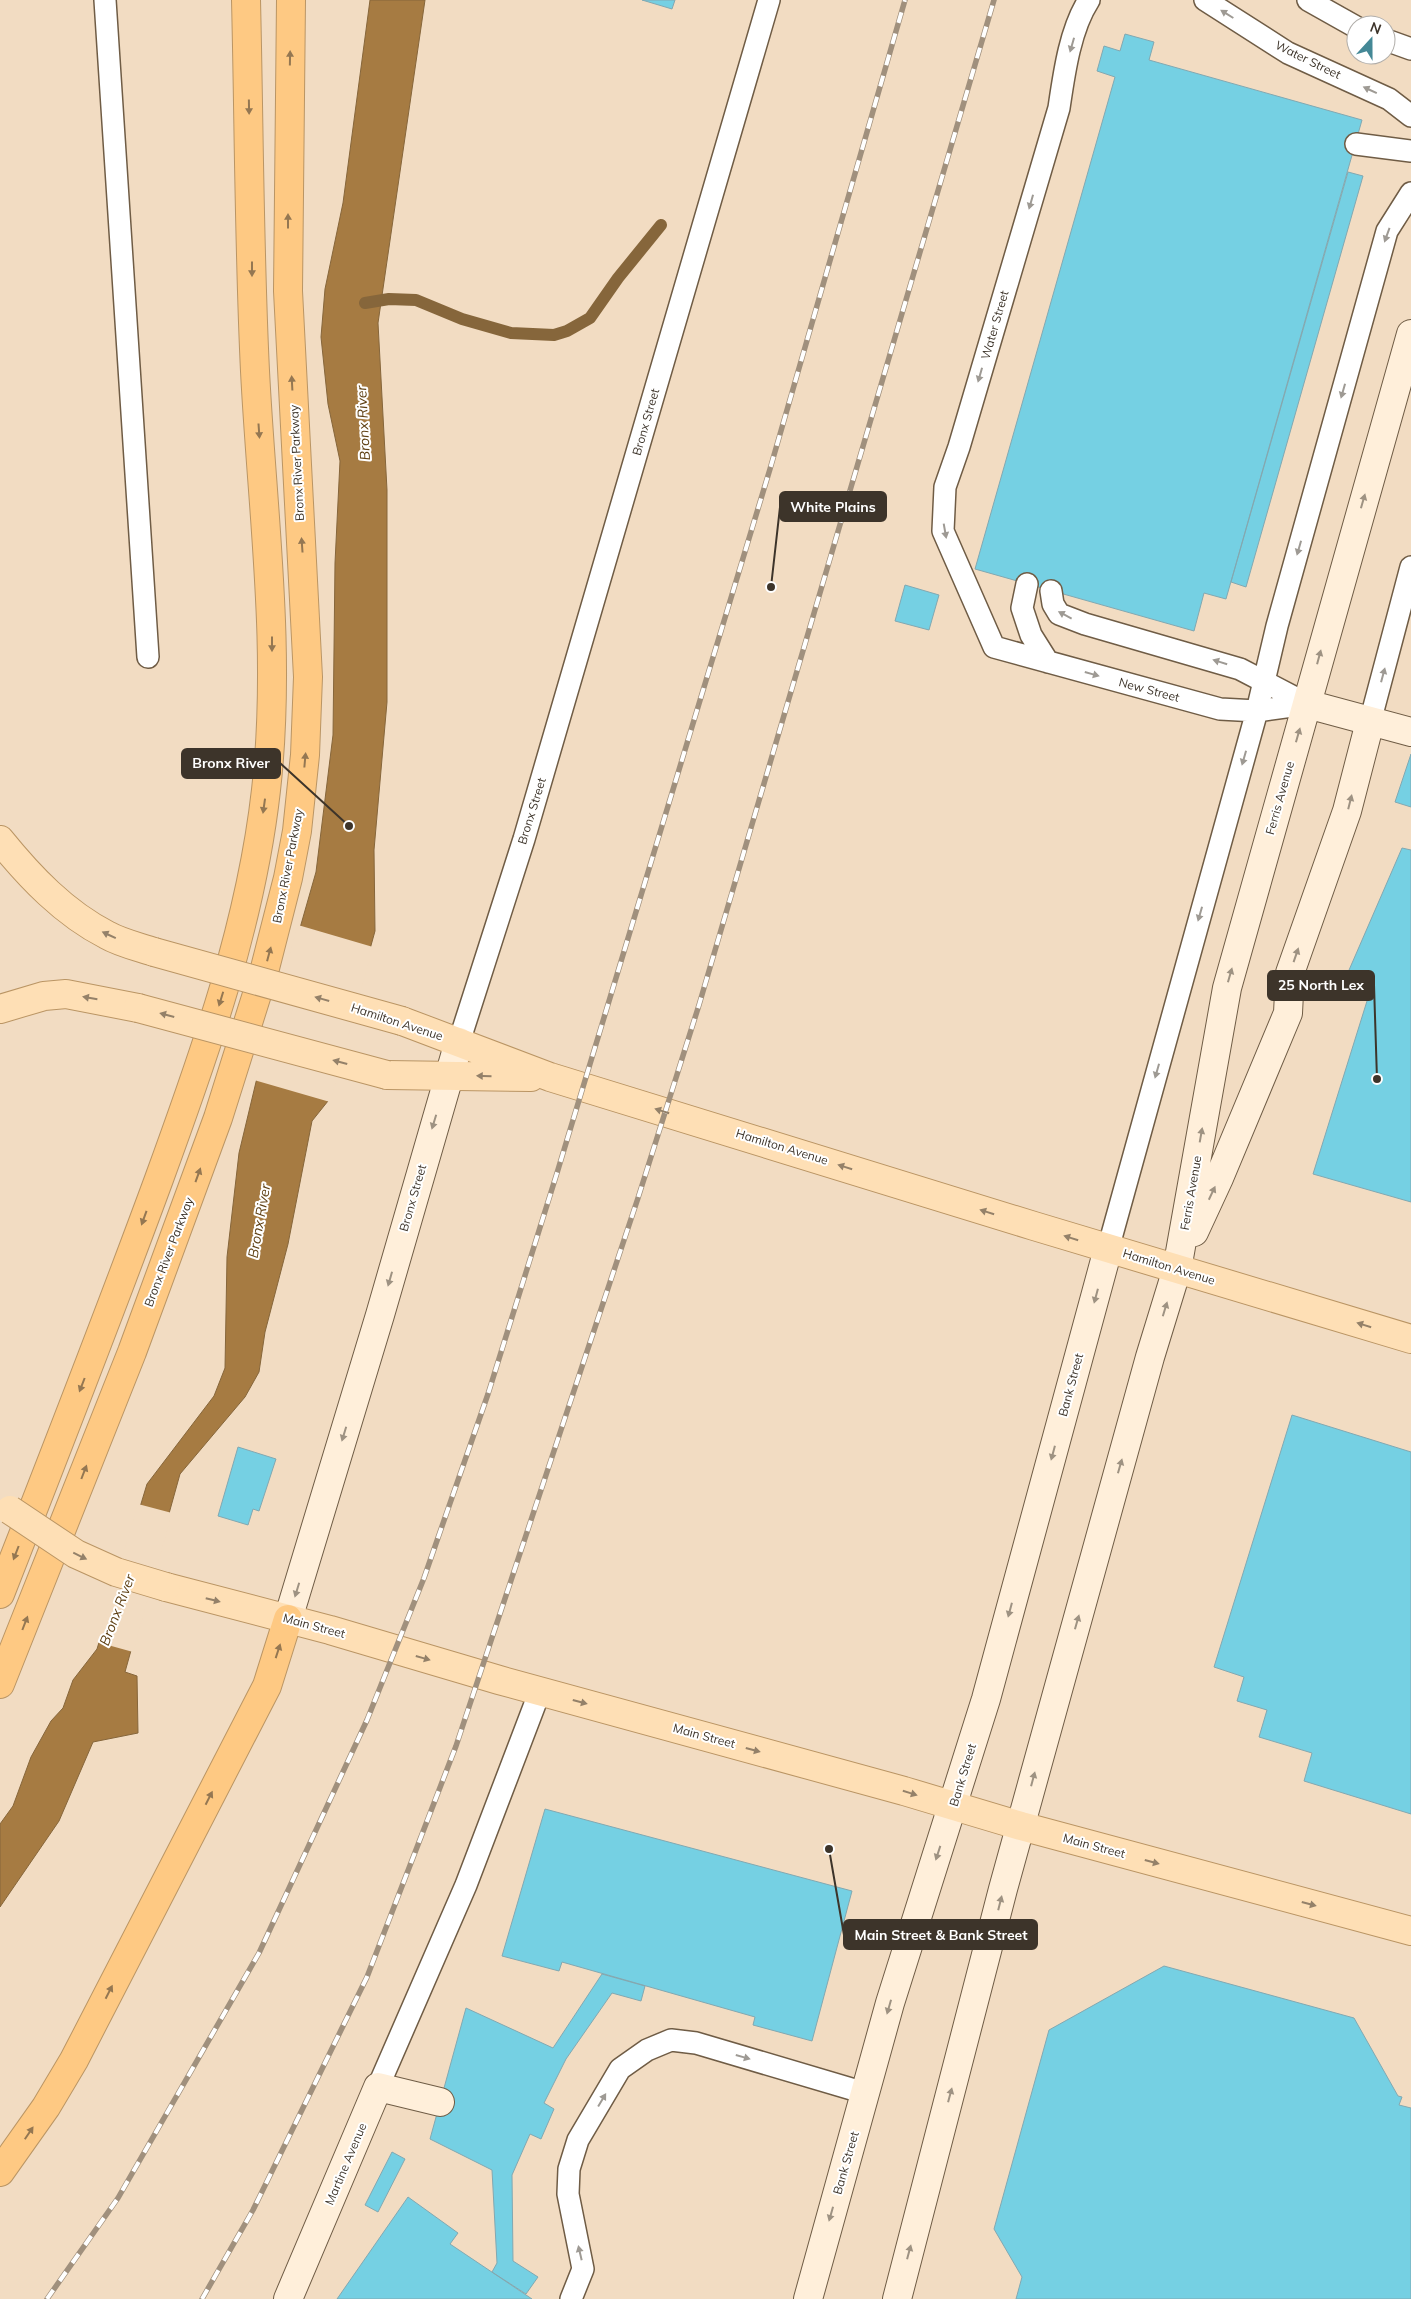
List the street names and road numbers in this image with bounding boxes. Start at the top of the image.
street label: Water Street [1273,37,1344,82]
street label: Water Street [977,289,1012,361]
street label: Bronx Street [629,387,662,457]
street label: Bronx River Parkway [286,404,307,521]
street label: New Street [1117,674,1181,705]
street label: Ferris Avenue [1262,760,1297,836]
street label: Bronx Street [514,776,549,846]
street label: Bronx River Parkway [269,807,306,924]
street label: Hamilton Avenue [349,1000,445,1043]
street label: Hamilton Avenue [734,1125,830,1168]
street label: Ferris Avenue [1177,1154,1204,1231]
street label: Bronx Street [396,1163,429,1233]
street label: Bronx River Parkway [141,1194,197,1309]
street label: Hamilton Avenue [1121,1245,1217,1288]
street label: Bank Street [1055,1352,1086,1418]
street label: Main Street [281,1610,347,1641]
street label: Main Street [671,1720,737,1751]
street label: Bank Street [946,1742,979,1808]
street label: Main Street [1061,1830,1127,1861]
street label: Martine Avenue [321,2121,370,2207]
street label: Bank Street [829,2130,862,2196]

